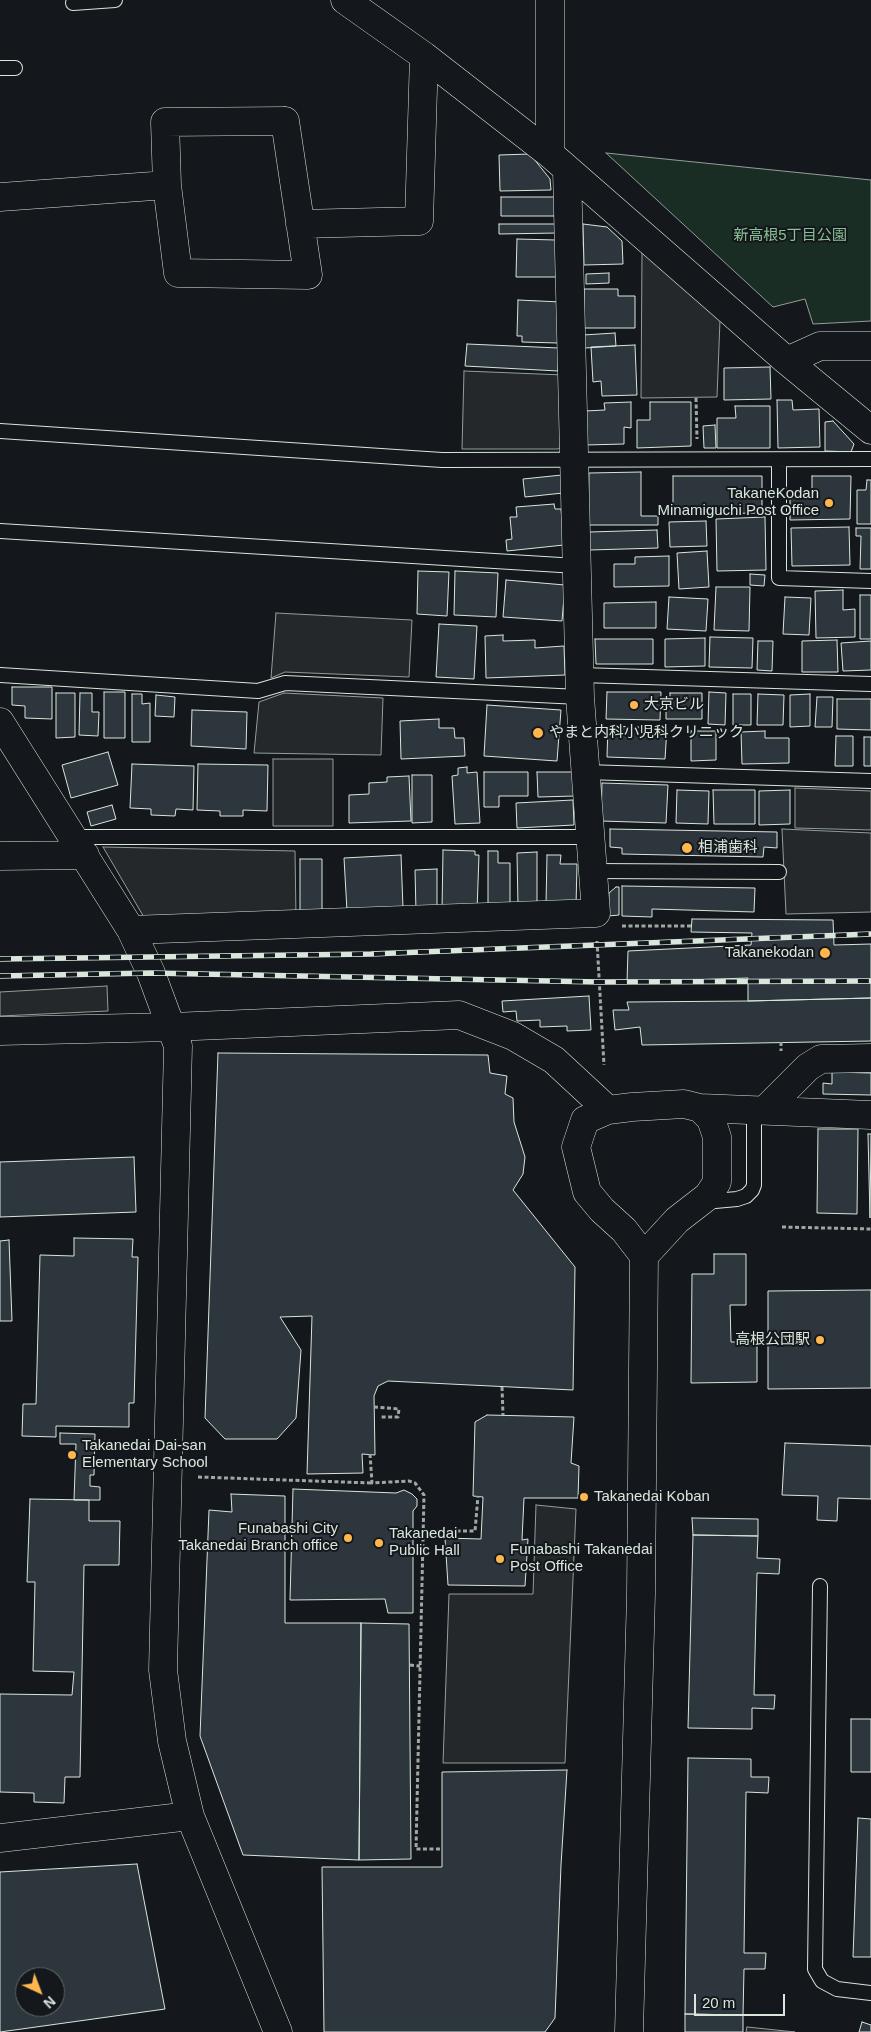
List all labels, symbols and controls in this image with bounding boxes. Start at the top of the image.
park label: 新高根5丁目公園 [733,227,847,245]
place label: TakaneKodan Minamiguchi Post Office [658,485,819,520]
marker: TakaneKodan Minamiguchi Post Office [823,497,835,509]
place label: 大京ビル [644,696,704,714]
marker: 大京ビル [628,699,640,711]
place label: やまと内科小児科クリニック [549,724,744,742]
marker: やまと内科小児科クリニック [531,726,545,740]
place label: 相浦歯科 [698,839,758,857]
marker: 相浦歯科 [680,841,694,855]
place label: Takanekodan [725,944,814,962]
marker: Takanekodan [818,946,832,960]
place label: 高根公団駅 [735,1331,810,1349]
marker: 高根公団駅 [814,1334,826,1346]
place label: Takanedai Dai-san Elementary School [82,1437,208,1472]
marker: Takanedai Dai-san Elementary School [66,1449,78,1461]
place label: Takanedai Koban [594,1488,710,1506]
marker: Takanedai Koban [578,1491,590,1503]
place label: Funabashi City Takanedai Branch office [178,1520,338,1555]
place label: Takanedai Public Hall [389,1525,460,1560]
marker: Funabashi City Takanedai Branch office [342,1532,354,1544]
marker: Takanedai Public Hall [373,1537,385,1549]
place label: Funabashi Takanedai Post Office [510,1541,653,1576]
marker: Funabashi Takanedai Post Office [494,1553,506,1565]
north arrow [15,1967,65,2017]
scale bar [696,1984,787,2016]
text: N [40,1993,59,2012]
text: 20 m [702,1994,735,2011]

